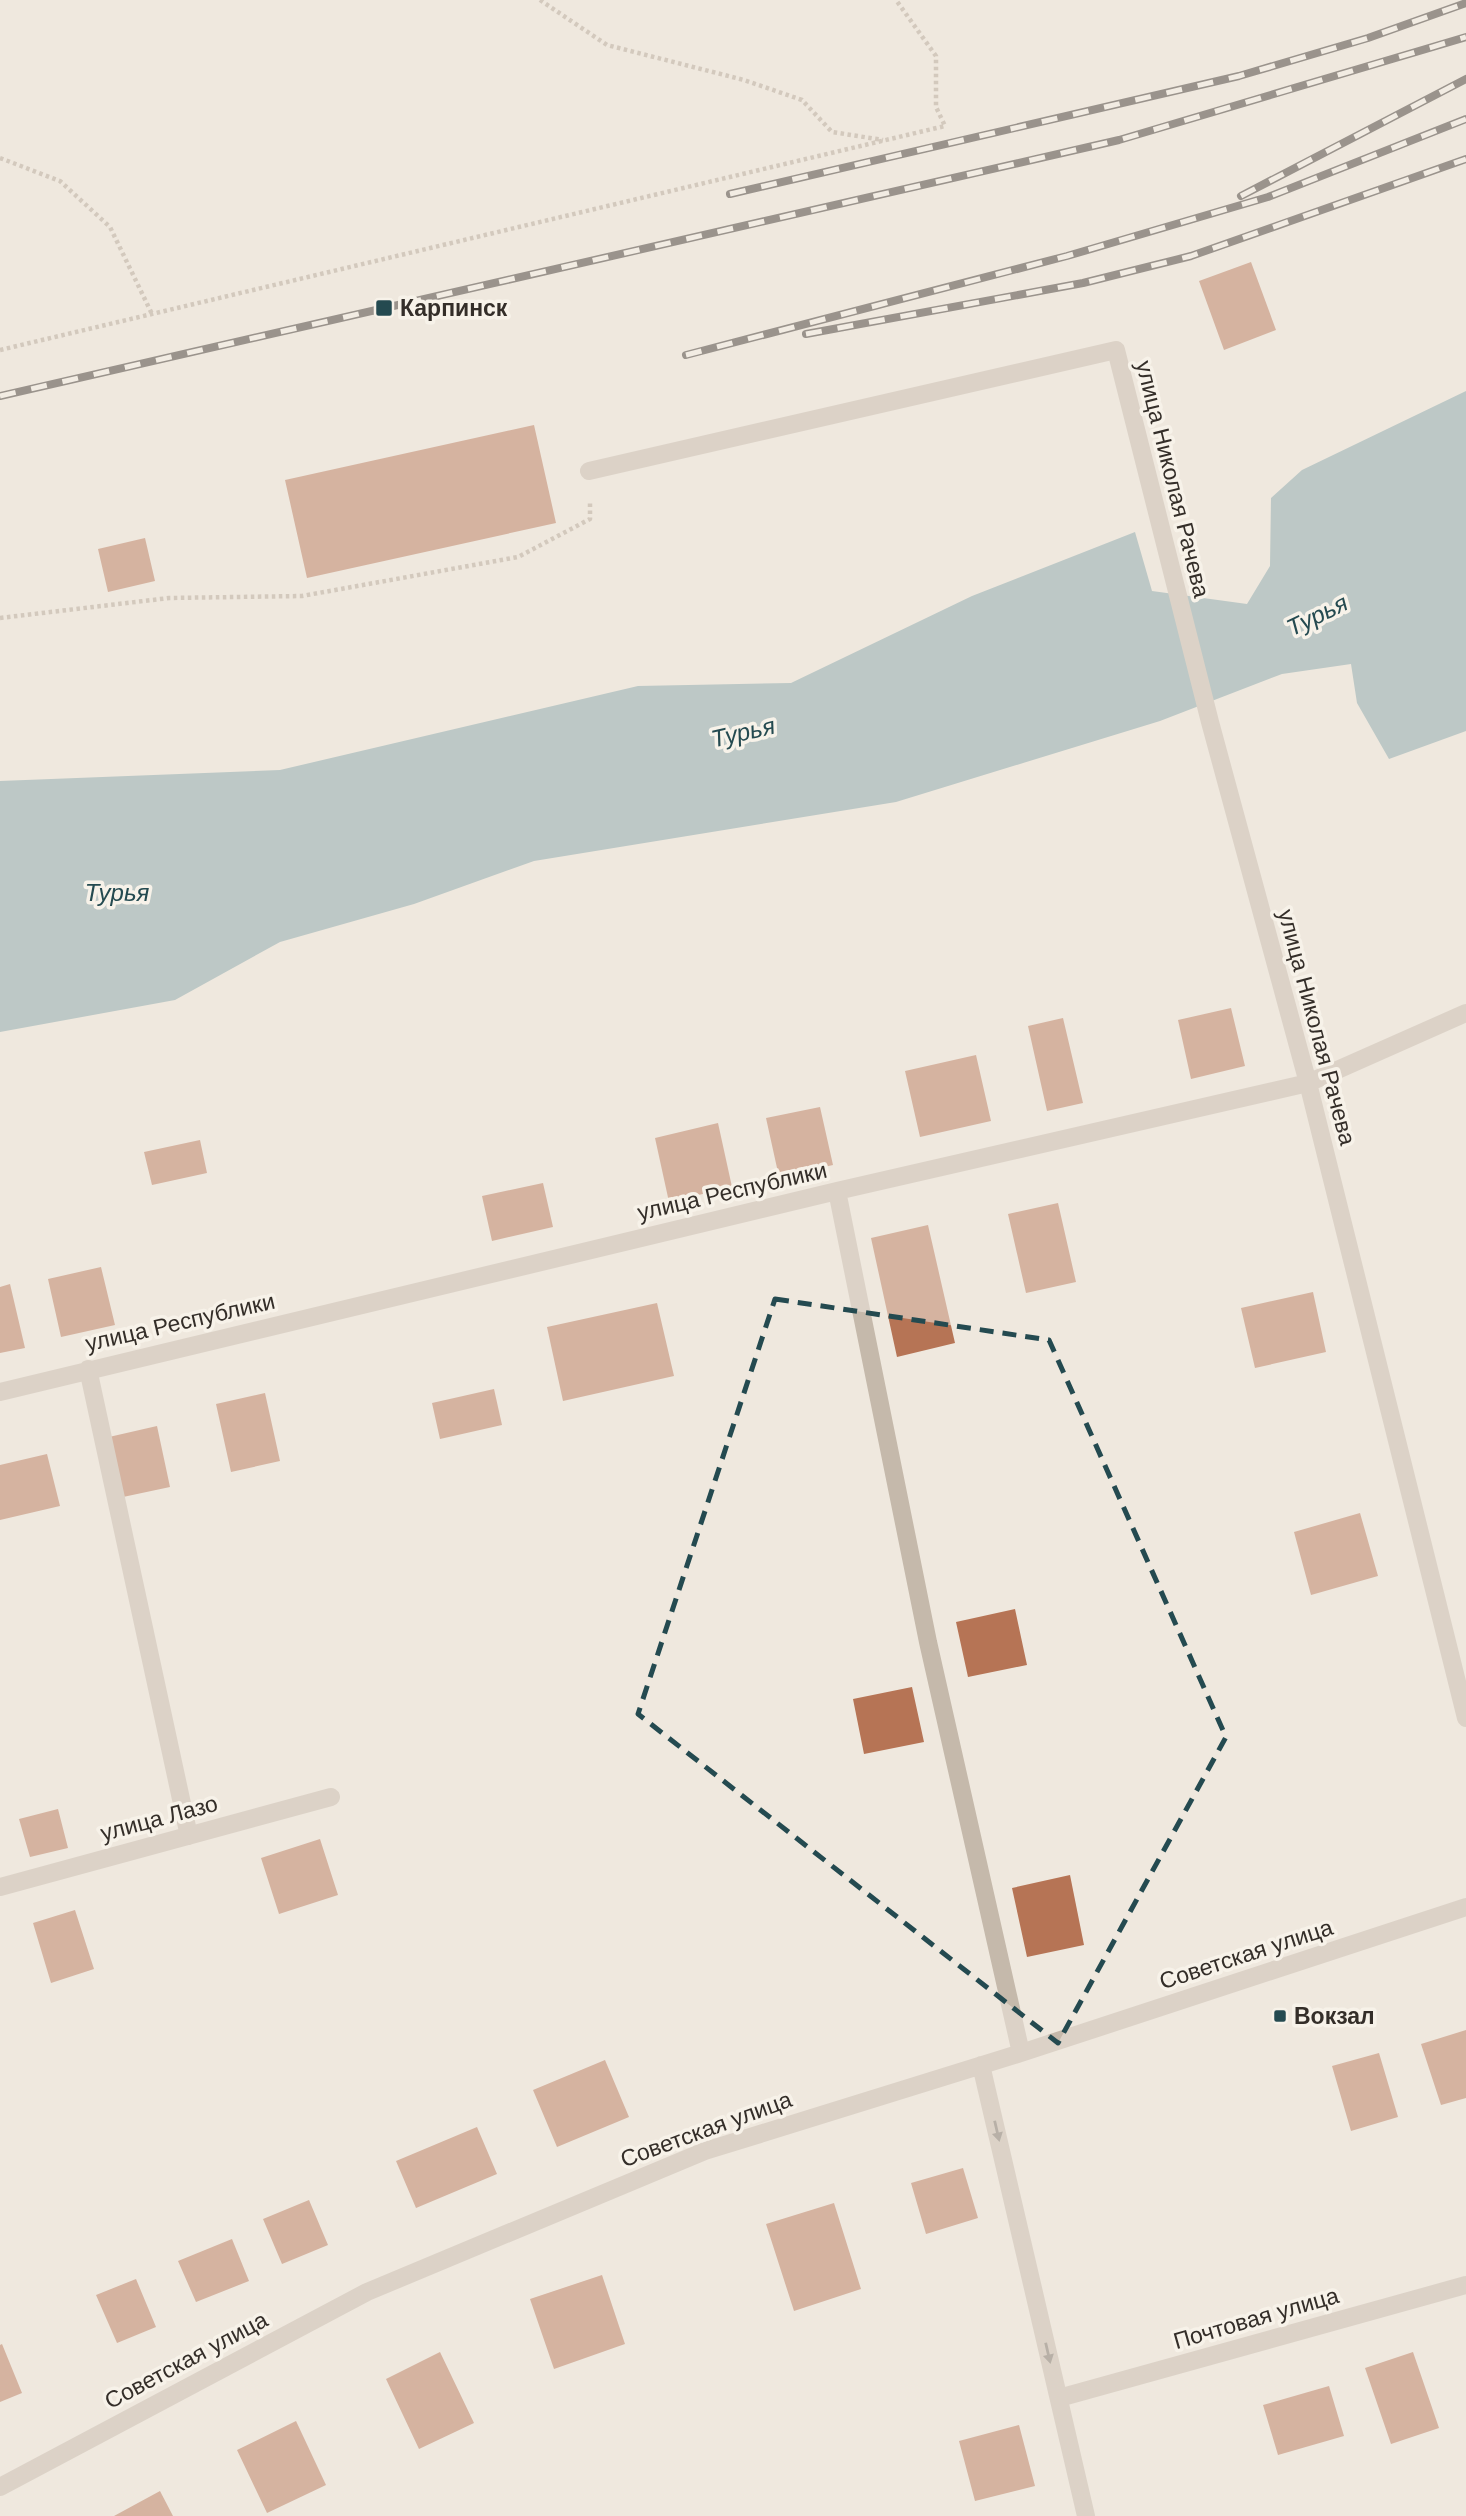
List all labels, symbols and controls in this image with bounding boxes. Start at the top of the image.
place label: Карпинск [400,295,508,321]
marker: Карпинск [374,298,394,318]
street label: улица Николая Рачева [1131,358,1215,600]
water label: Турья [1282,589,1352,641]
water label: Турья [708,712,778,752]
water label: Турья [85,879,150,906]
street label: улица Николая Рачева [1273,906,1361,1148]
street label: улица Республики [635,1157,829,1225]
street label: улица Республики [83,1288,277,1356]
street label: улица Лазо [98,1790,220,1846]
street label: Советская улица [1156,1914,1336,1994]
place label: Вокзал [1294,2003,1375,2029]
marker: Вокзал [1272,2008,1288,2024]
street label: Советская улица [617,2086,795,2172]
one-way arrow [991,2120,1002,2142]
street label: Почтовая улица [1170,2282,1342,2354]
street label: Советская улица [100,2306,272,2414]
one-way arrow [1043,2342,1054,2364]

